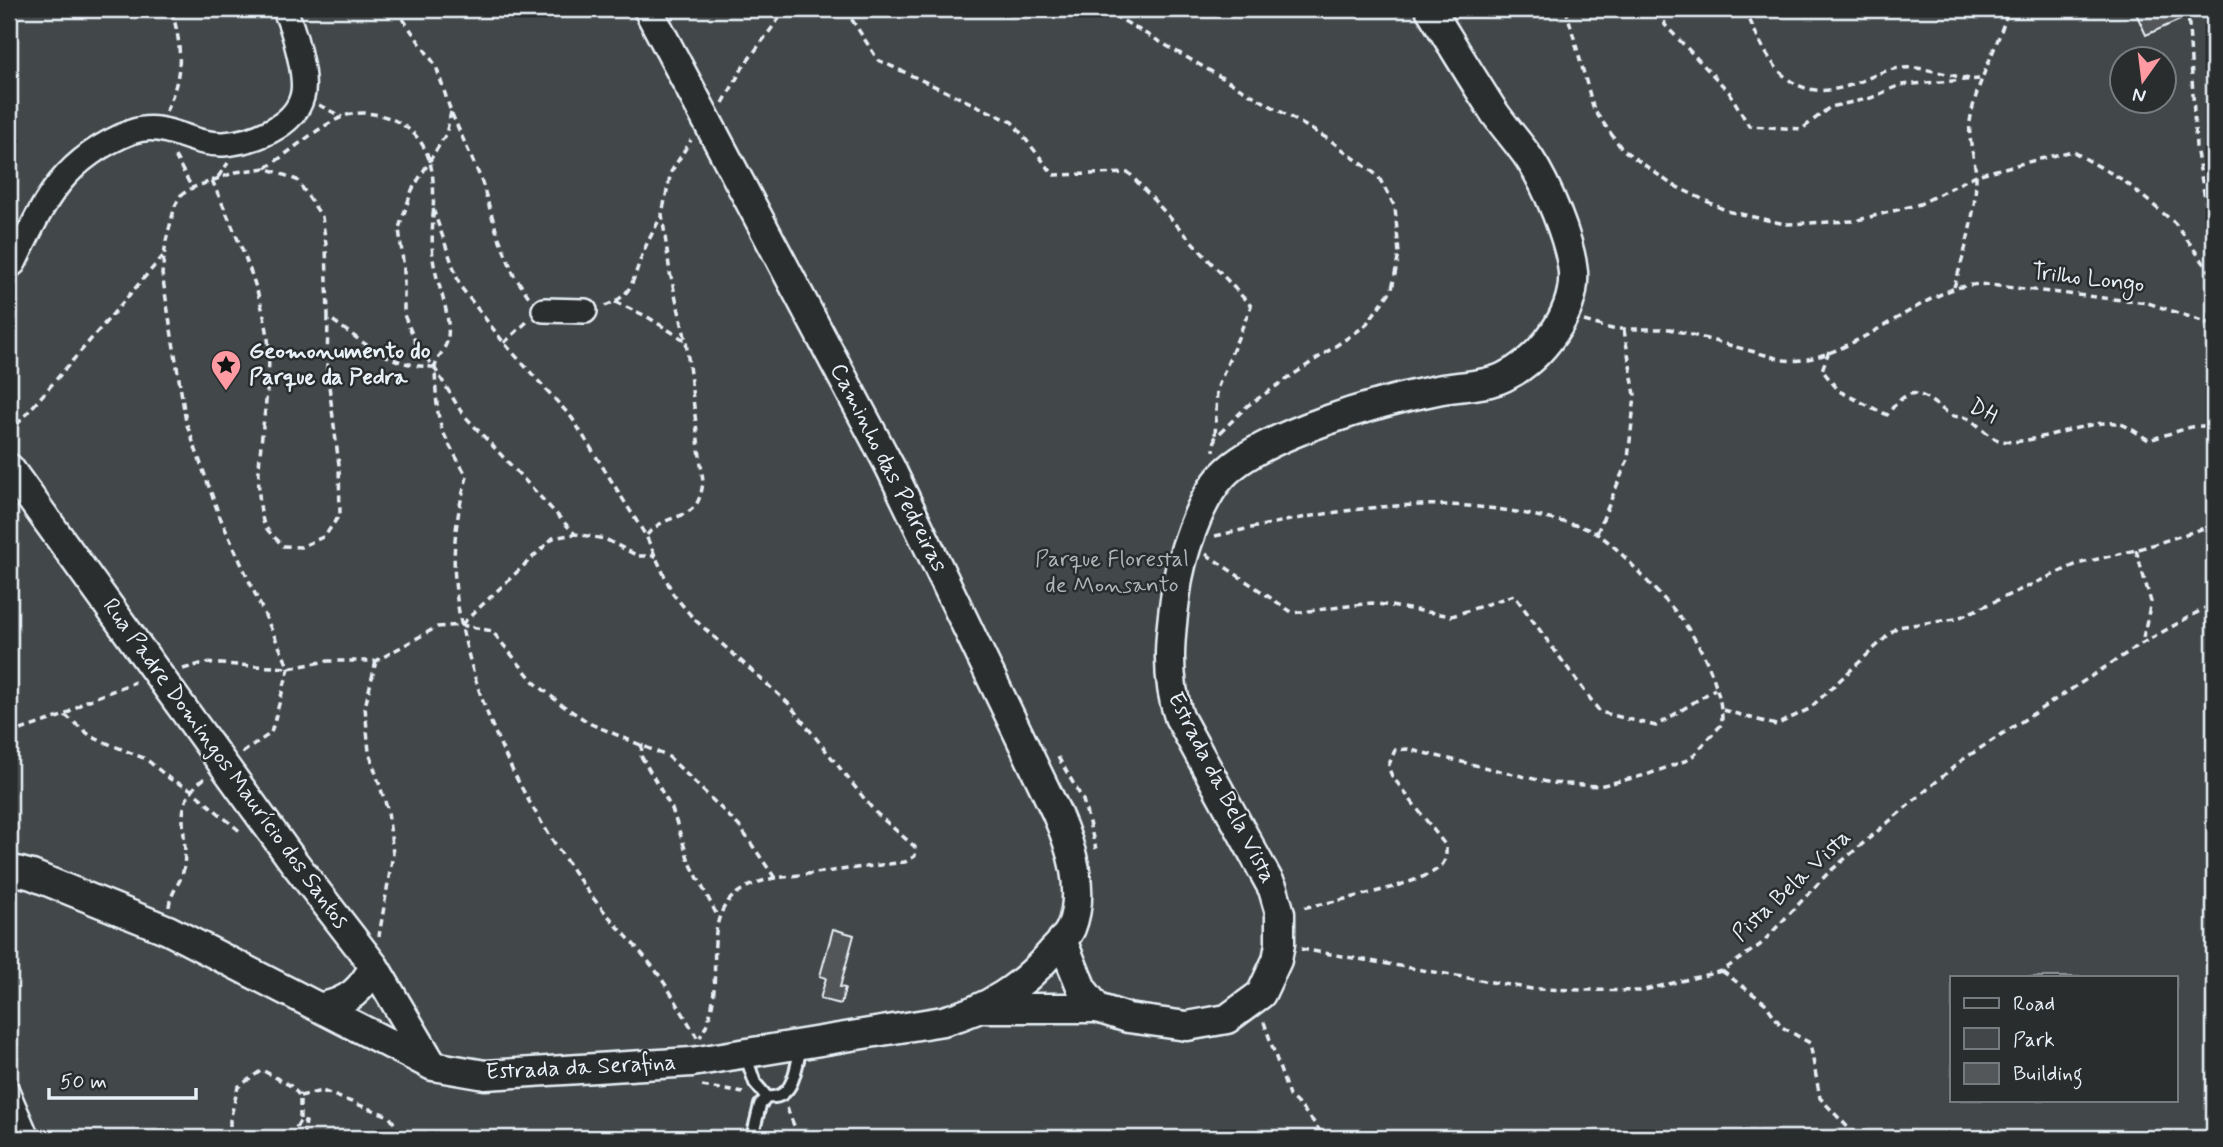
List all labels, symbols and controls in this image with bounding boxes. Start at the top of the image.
north arrow [2108,46,2178,116]
text: N [2130,81,2148,109]
street label: Trilho Longo [2030,257,2146,303]
place label: Geomonumento do Parque da Pedra [249,337,431,393]
place icon: Geomonumento do Parque da Pedra [209,348,243,392]
street label: Caminho das Pedreiras [822,358,954,578]
street label: DH [1963,392,2003,432]
park label: Parque Florestal de Monsanto [1035,545,1189,601]
street label: Rua Padre Domingos Maurício dos Santos [95,593,355,935]
street label: Estrada da Bela Vista [1160,687,1282,889]
street label: Pista Bela Vista [1726,823,1858,949]
legend [1950,976,2178,1102]
text: Road [2013,990,2055,1018]
text: Park [2013,1026,2055,1054]
street label: Estrada da Serafina [485,1048,677,1088]
scale bar [49,1056,196,1100]
text: Building [2013,1060,2083,1090]
text: 50 m [60,1068,107,1096]

